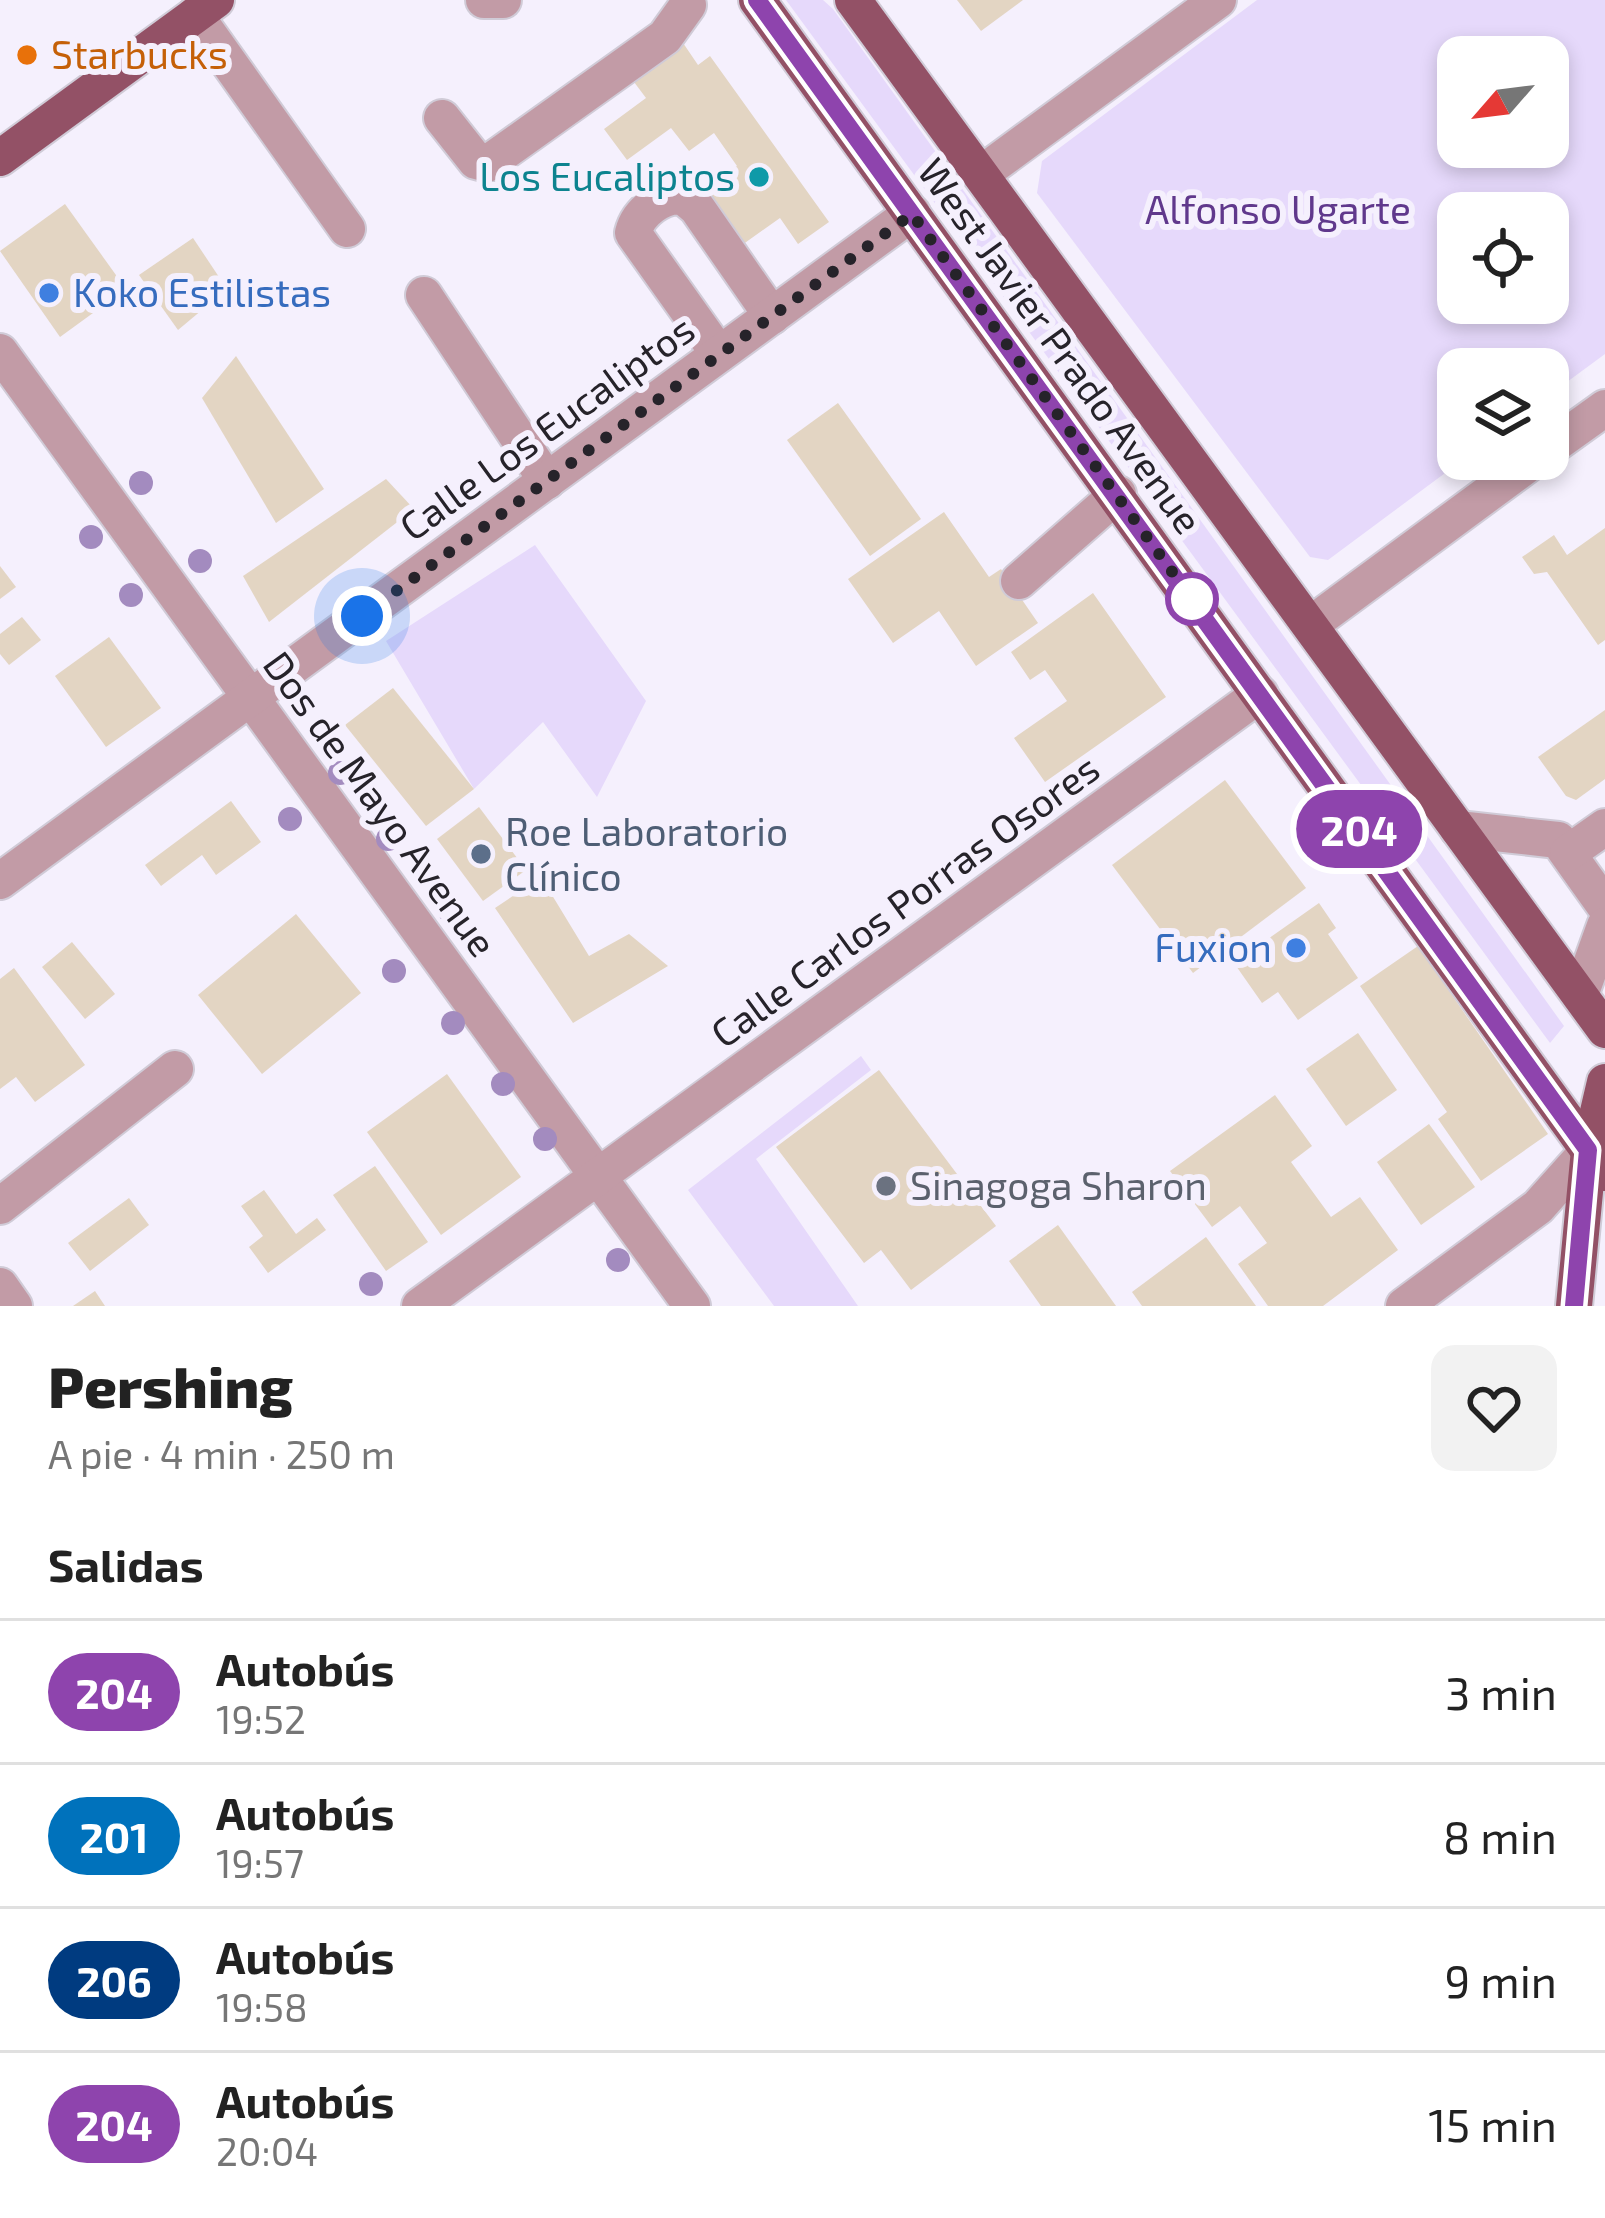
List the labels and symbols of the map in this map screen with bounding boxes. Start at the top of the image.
place label: Starbucks [51,30,228,77]
north arrow [1437,36,1569,168]
marker: Starbucks [14,42,40,68]
street label: West Javier Prado Avenue [909,148,1213,542]
place label: Los Eucaliptos [479,152,735,199]
marker: Los Eucaliptos [746,164,772,190]
park label: Alfonso Ugarte [1145,185,1411,232]
place label: Koko Estilistas [73,268,331,315]
marker: Koko Estilistas [36,280,62,306]
street label: Calle Los Eucaliptos [390,304,702,549]
unlabelled marker [1167,574,1217,624]
your location [332,586,392,646]
street label: Dos de Mayo Avenue [255,642,508,965]
street label: Calle Carlos Porras Osores [701,743,1107,1056]
line badge: 204 [1290,790,1428,868]
place label: Roe Laboratorio Clínico [505,807,788,899]
marker: Roe Laboratorio Clínico [468,841,494,867]
place label: Fuxion [1154,923,1272,970]
marker: Fuxion [1283,935,1309,961]
place label: Sinagoga Sharon [910,1161,1207,1208]
marker: Sinagoga Sharon [873,1173,899,1199]

